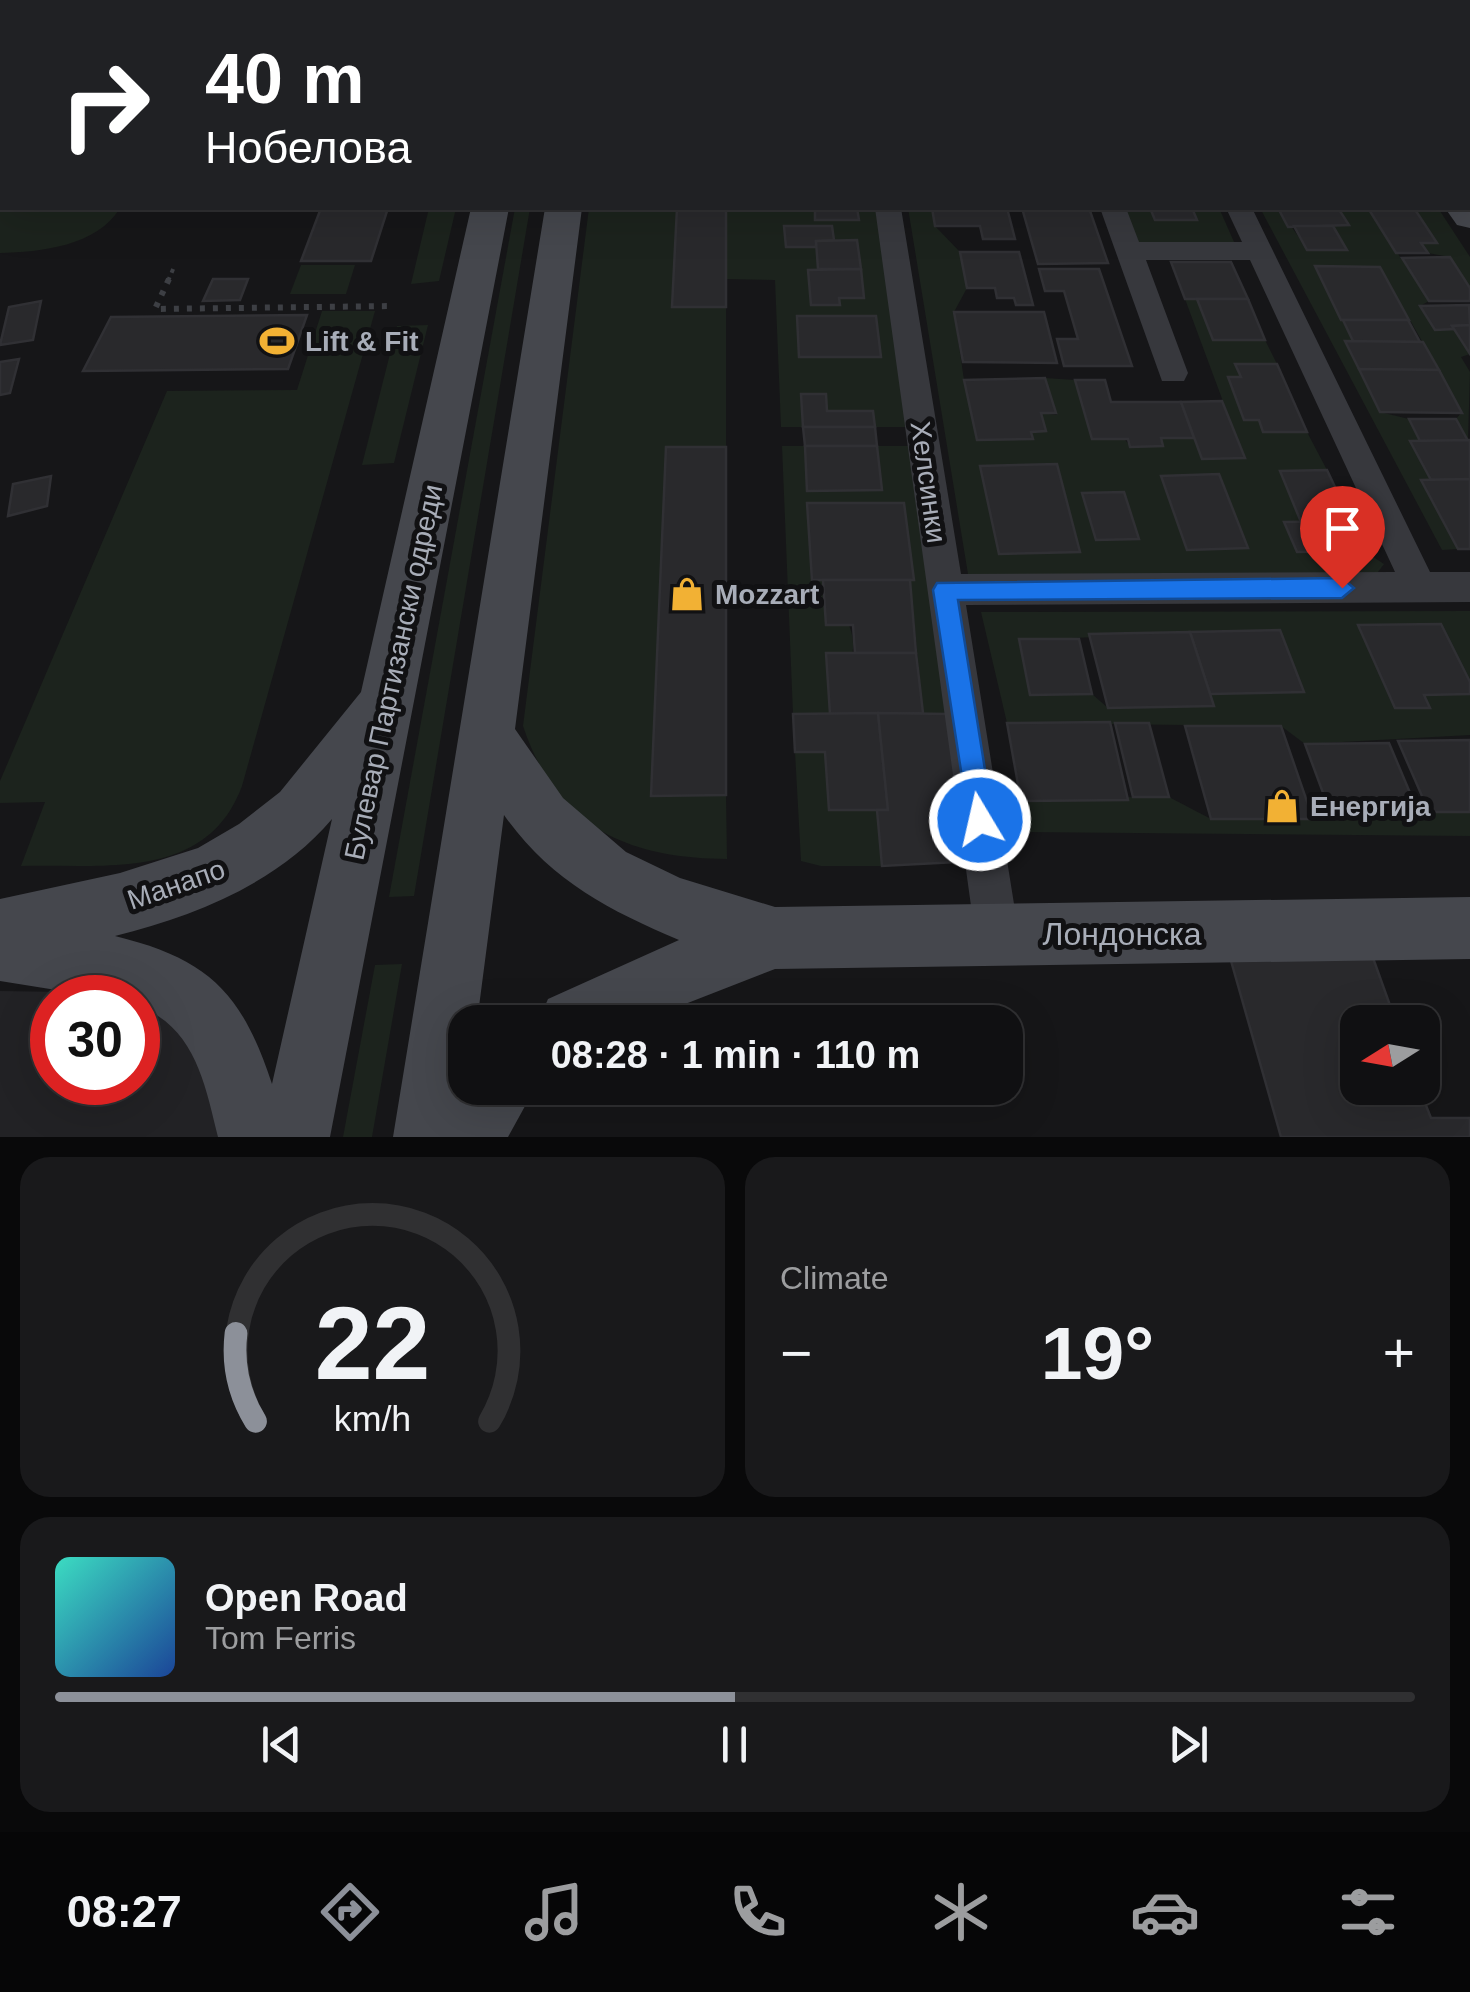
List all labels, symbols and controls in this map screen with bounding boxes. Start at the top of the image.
icon: right [40,40,170,170]
text: 40 m [205,40,365,118]
text: Нобелова [205,122,412,173]
sports icon: Lift & Fit [258,322,296,360]
place label: Lift & Fit [305,326,419,357]
street label: Хелсинки [905,419,952,545]
street label: Булевар Партизански одреди [339,482,448,863]
pin [1300,486,1385,589]
icon: arrive [1315,501,1370,556]
shop icon: Mozzart [668,575,706,613]
place label: Mozzart [715,579,819,610]
position arrow [928,768,1032,872]
shop icon: Енергија [1263,787,1301,825]
place label: Енергија [1310,791,1431,822]
street label: Манапо [123,853,229,916]
street label: Лондонска [1042,916,1202,952]
speed limit sign: 30 [30,975,160,1105]
north arrow [1340,1005,1440,1105]
map controls [1340,1005,1440,1105]
text: 08:28 · 1 min · 110 m [551,1034,920,1076]
text: Climate [780,1260,888,1296]
text: 22 [315,1285,430,1401]
text: 19° [1041,1311,1154,1395]
text: − [780,1322,812,1384]
text: + [1383,1322,1415,1384]
text: km/h [334,1399,411,1439]
text: Open Road [205,1577,408,1619]
text: Tom Ferris [205,1620,356,1656]
icon: previous [254,1717,309,1772]
icon: pause [707,1717,762,1772]
icon: next [1161,1717,1216,1772]
icon: directions [315,1877,385,1947]
icon: music [519,1877,589,1947]
icon: phone [723,1877,793,1947]
icon: climate [926,1877,996,1947]
icon: car [1130,1877,1200,1947]
icon: filters [1333,1877,1403,1947]
text: 08:27 [67,1886,182,1937]

